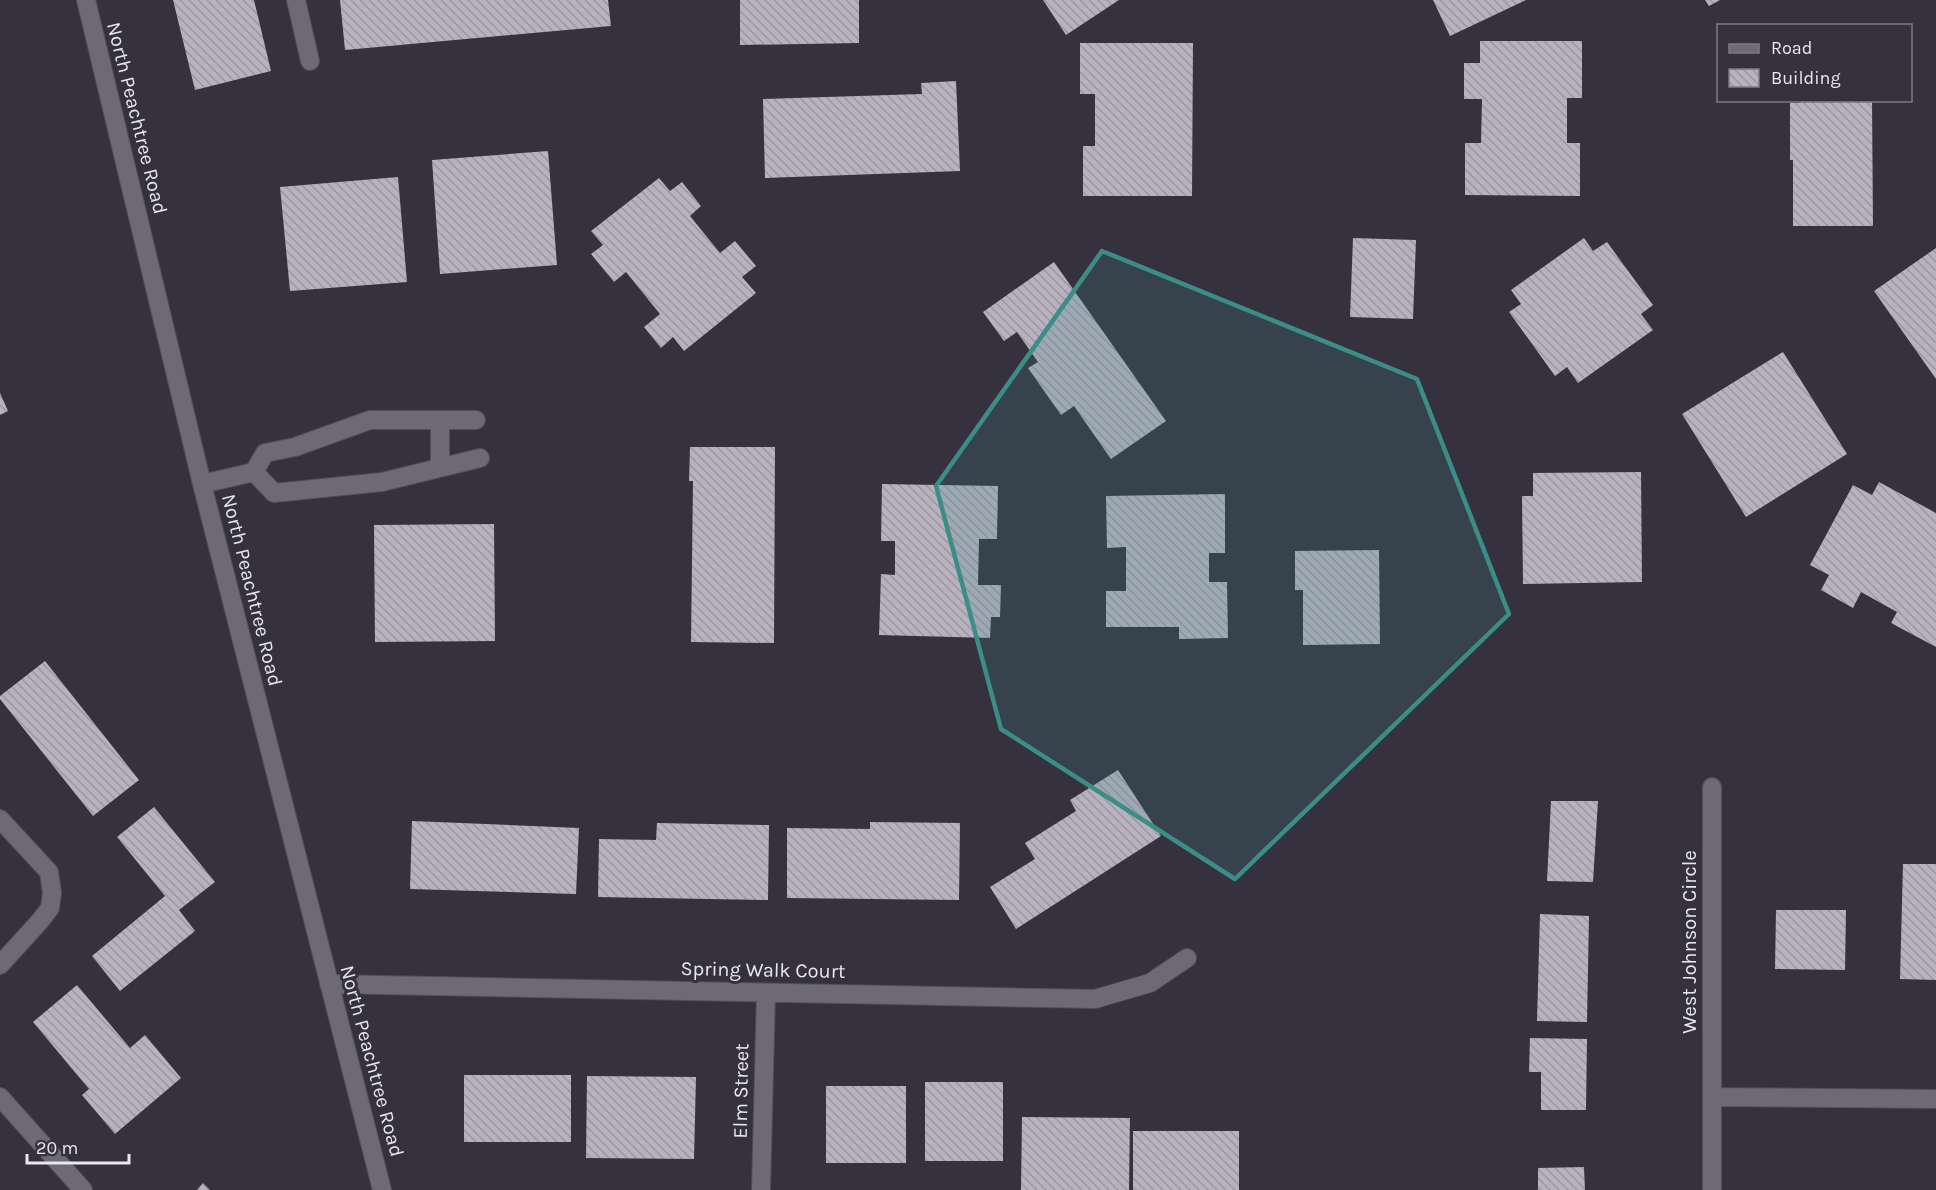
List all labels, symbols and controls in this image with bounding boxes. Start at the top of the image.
street label: North Peachtree Road [102,20,172,216]
legend [1717,24,1912,102]
text: Road [1771,37,1812,59]
text: Building [1771,67,1841,89]
street label: North Peachtree Road [217,492,287,688]
street label: West Johnson Circle [1678,850,1701,1034]
street label: Spring Walk Court [680,957,846,983]
street label: North Peachtree Road [335,963,409,1159]
street label: Elm Street [729,1043,753,1139]
scale bar [27,1127,129,1165]
text: 20 m [36,1137,78,1159]

